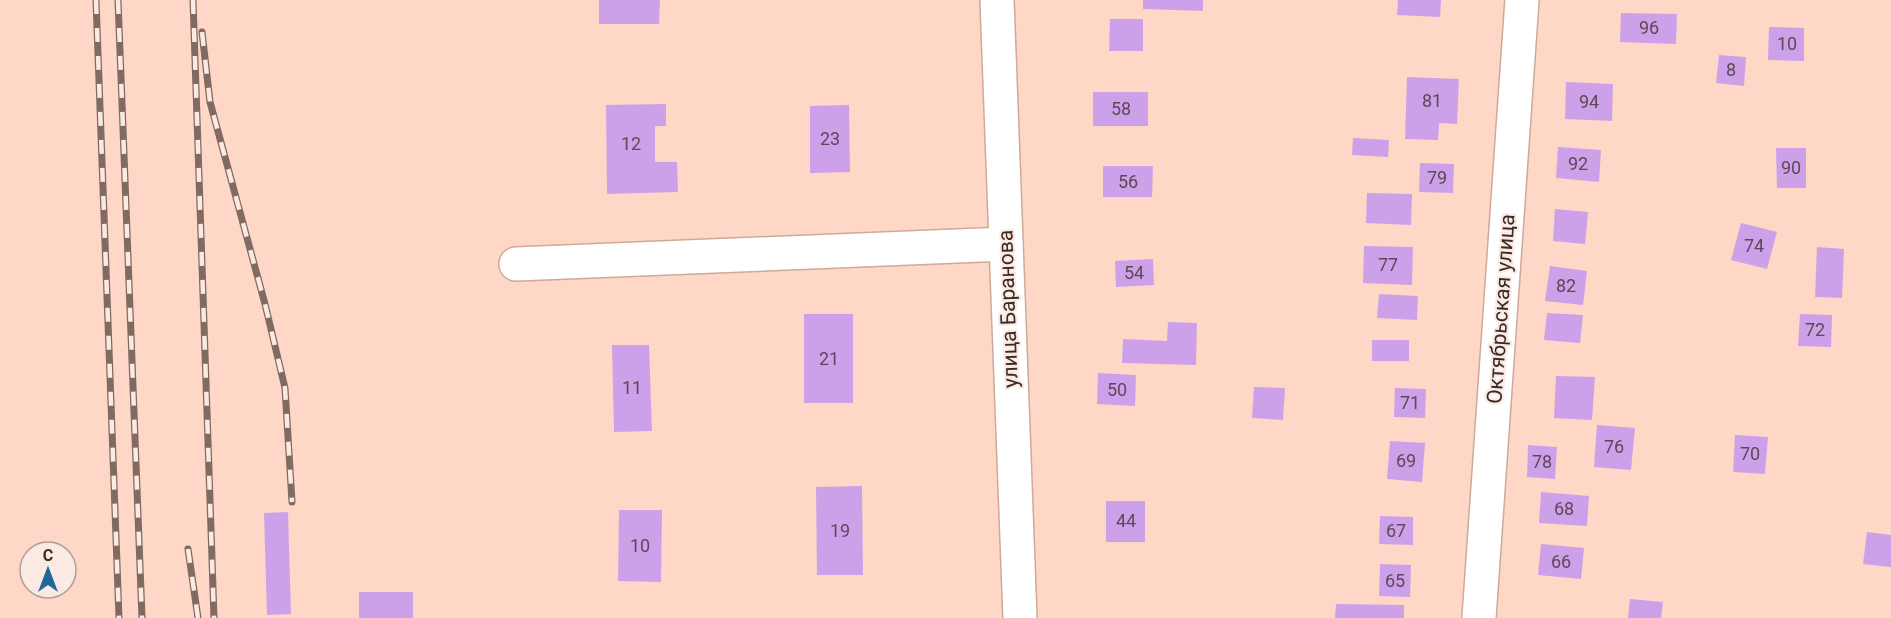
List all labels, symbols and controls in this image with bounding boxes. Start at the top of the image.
house number: 96 [1639,17,1659,38]
house number: 10 [1777,33,1797,54]
house number: 8 [1726,59,1736,80]
house number: 81 [1422,90,1442,111]
house number: 94 [1579,91,1599,112]
house number: 58 [1111,98,1131,119]
house number: 23 [820,128,840,149]
house number: 12 [621,133,641,154]
house number: 92 [1568,153,1588,174]
house number: 90 [1781,157,1801,178]
house number: 79 [1427,167,1447,188]
house number: 56 [1118,171,1138,192]
street label: Октябрьская улица [1482,213,1520,405]
street label: улица Баранова [993,230,1023,388]
house number: 74 [1744,235,1764,256]
house number: 77 [1378,254,1398,275]
house number: 54 [1124,262,1144,283]
house number: 82 [1556,275,1576,296]
house number: 72 [1805,319,1825,340]
house number: 21 [819,348,839,369]
house number: 11 [622,377,642,398]
house number: 50 [1107,379,1127,400]
house number: 71 [1400,392,1420,413]
house number: 76 [1604,436,1624,457]
house number: 70 [1740,443,1760,464]
house number: 69 [1396,450,1416,471]
house number: 78 [1532,451,1552,472]
house number: 68 [1554,498,1574,519]
house number: 44 [1116,510,1136,531]
house number: 19 [830,520,850,541]
house number: 67 [1386,520,1406,541]
house number: 10 [630,535,650,556]
north arrow [18,540,78,600]
text: С [43,546,53,565]
house number: 66 [1551,551,1571,572]
house number: 65 [1385,570,1405,591]

